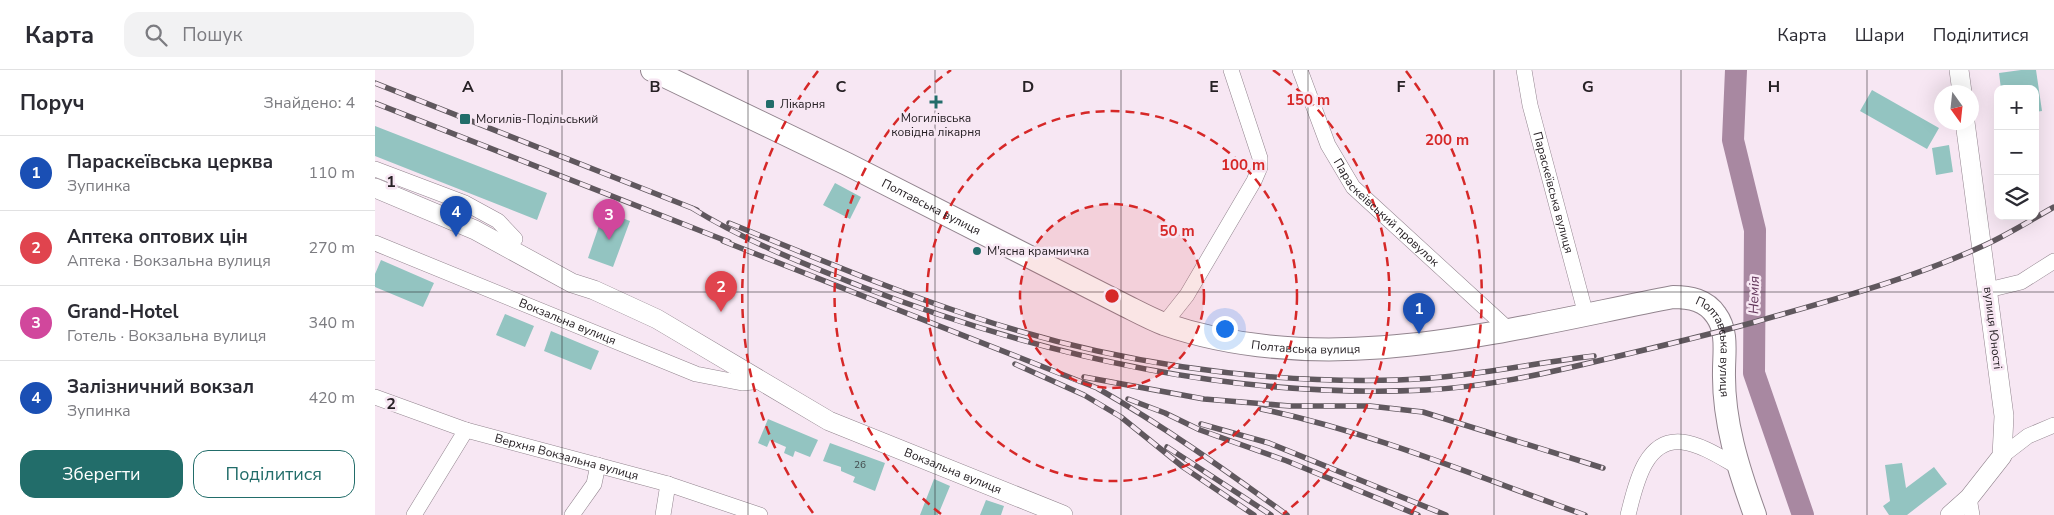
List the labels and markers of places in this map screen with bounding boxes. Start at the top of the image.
marker: Могилівська ковідна лікарня [929,95,943,109]
place label: Лікарня [780,96,825,112]
marker: Лікарня [764,98,776,110]
place label: Могилівська ковідна лікарня [891,110,981,140]
place label: Могилів-Подільський [476,111,598,127]
marker: Могилів-Подільський [458,112,472,126]
pin: 4 [440,196,472,237]
pin: 3 [593,199,625,240]
place label: М'ясна крамничка [987,243,1089,259]
marker: М'ясна крамничка [971,245,983,257]
pin: 2 [705,271,737,312]
centre of rings [1103,287,1121,305]
pin: 1 [1403,293,1435,334]

